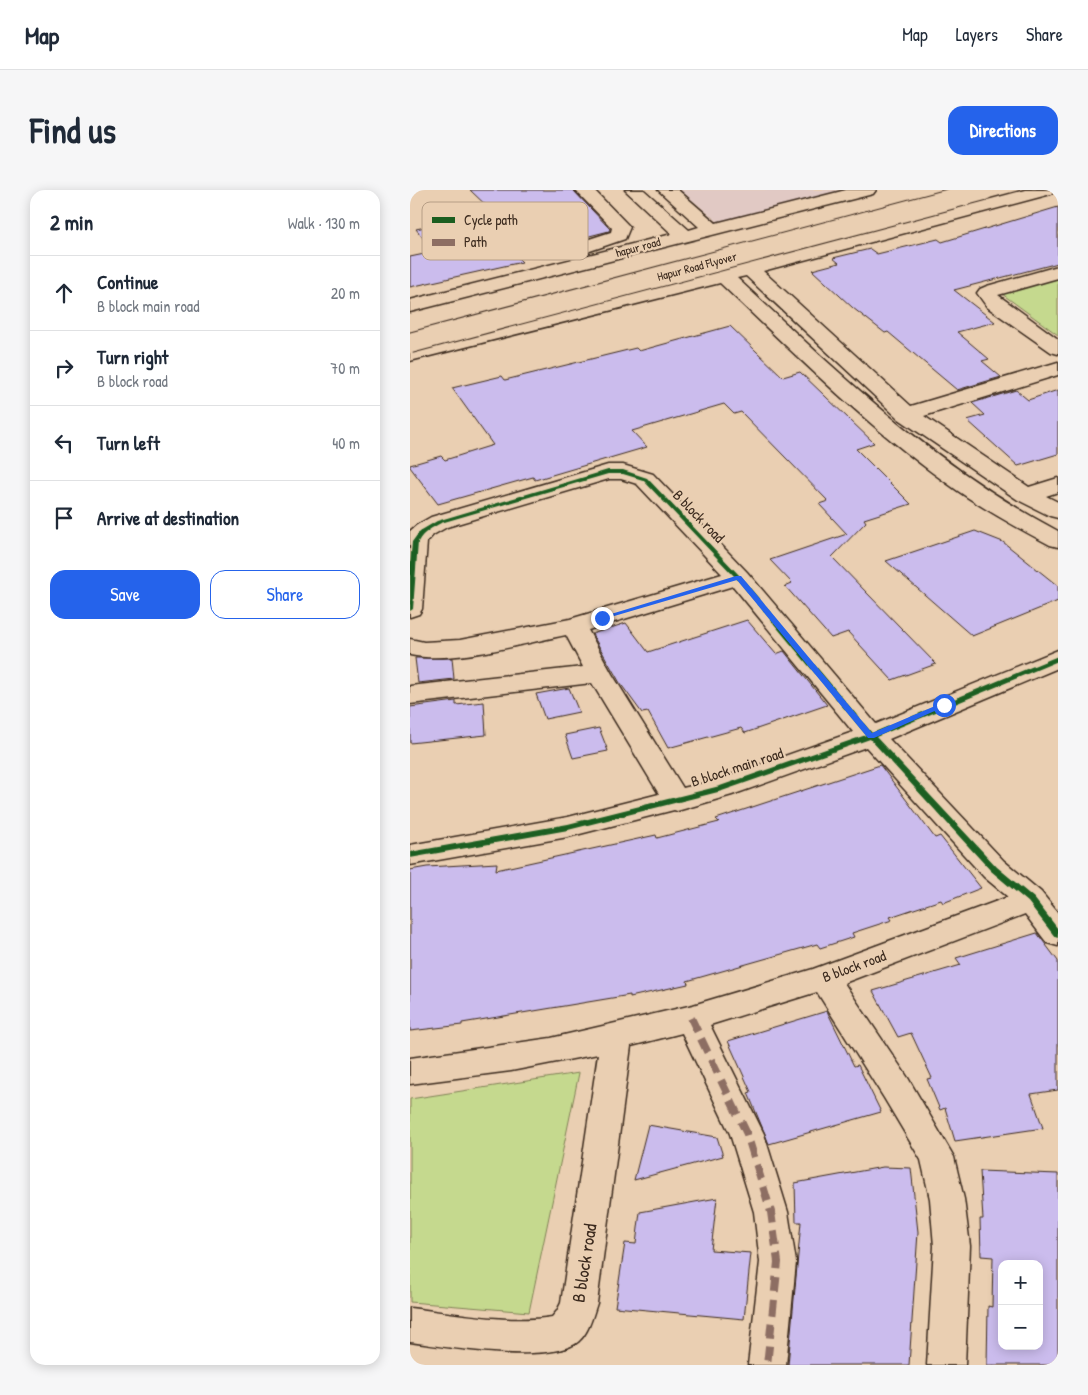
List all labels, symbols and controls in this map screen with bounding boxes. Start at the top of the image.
text: Map [25,19,59,51]
text: Map [902,22,928,47]
text: Layers [956,22,998,47]
text: Share [1026,22,1063,47]
button: Directions [948,106,1058,155]
text: Find us [30,107,116,154]
legend [422,202,588,260]
text: 2 min [50,208,93,237]
text: Cycle path [464,210,518,230]
text: Walk · 130 m [288,212,360,234]
text: Path [464,232,487,251]
street label: hapur road [614,233,663,261]
street label: Hapur Road Flyover [655,247,739,285]
text: Continue [97,269,158,295]
icon: ahead [50,279,78,307]
text: 20 m [331,282,360,304]
text: B block main road [97,295,199,317]
text: Turn right [97,344,168,370]
icon: right [50,354,78,382]
text: 70 m [330,357,360,379]
text: B block road [97,370,168,392]
icon: left [50,429,78,457]
text: Turn left [97,430,160,456]
text: 40 m [332,432,360,454]
street label: B block road [668,485,730,547]
icon: arrive [50,504,78,532]
text: Arrive at destination [97,505,239,531]
button: Save [50,570,200,619]
button: Share [210,570,360,619]
route end [591,607,614,630]
route start [933,694,956,717]
street label: B block main road [688,742,786,792]
street label: B block road [819,945,889,987]
street label: B block road [565,1222,603,1304]
map controls [998,1260,1043,1350]
button: + [998,1260,1043,1305]
button: − [998,1305,1043,1350]

